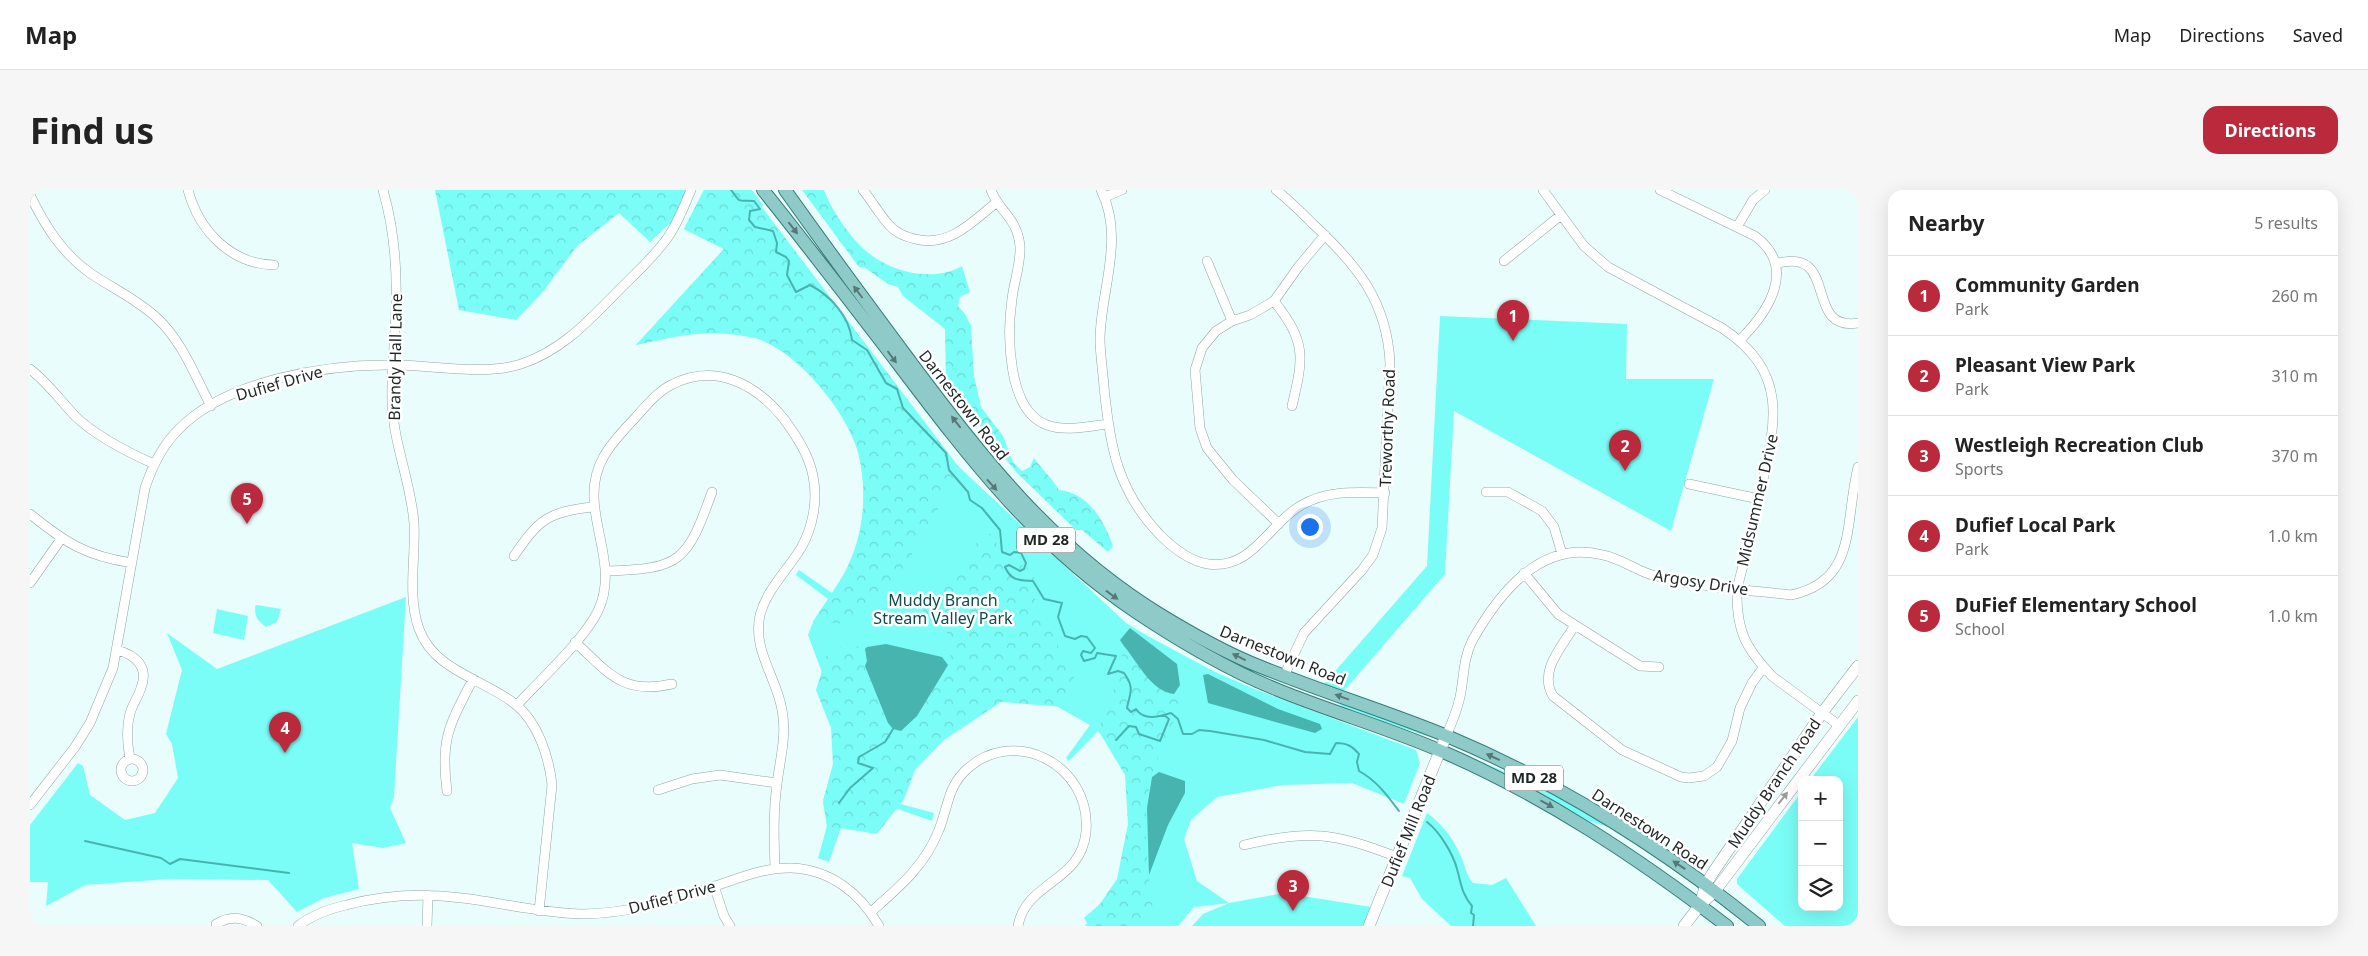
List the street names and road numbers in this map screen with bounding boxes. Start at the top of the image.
street label: Brandy Hall Lane [383,293,407,421]
street label: Darnestown Road [914,345,1014,465]
street label: Dufief Drive [233,360,325,406]
street label: Treworthy Road [1374,368,1400,488]
street label: Midsummer Drive [1731,432,1783,568]
road number: MD 28 [1017,528,1075,552]
street label: Argosy Drive [1652,564,1750,600]
street label: Darnestown Road [1217,620,1349,690]
street label: Muddy Branch Road [1722,714,1826,852]
road number: MD 28 [1505,766,1563,790]
street label: Dufief Mill Road [1375,772,1441,890]
street label: Darnestown Road [1588,783,1712,875]
street label: Dufief Drive [626,875,718,919]

